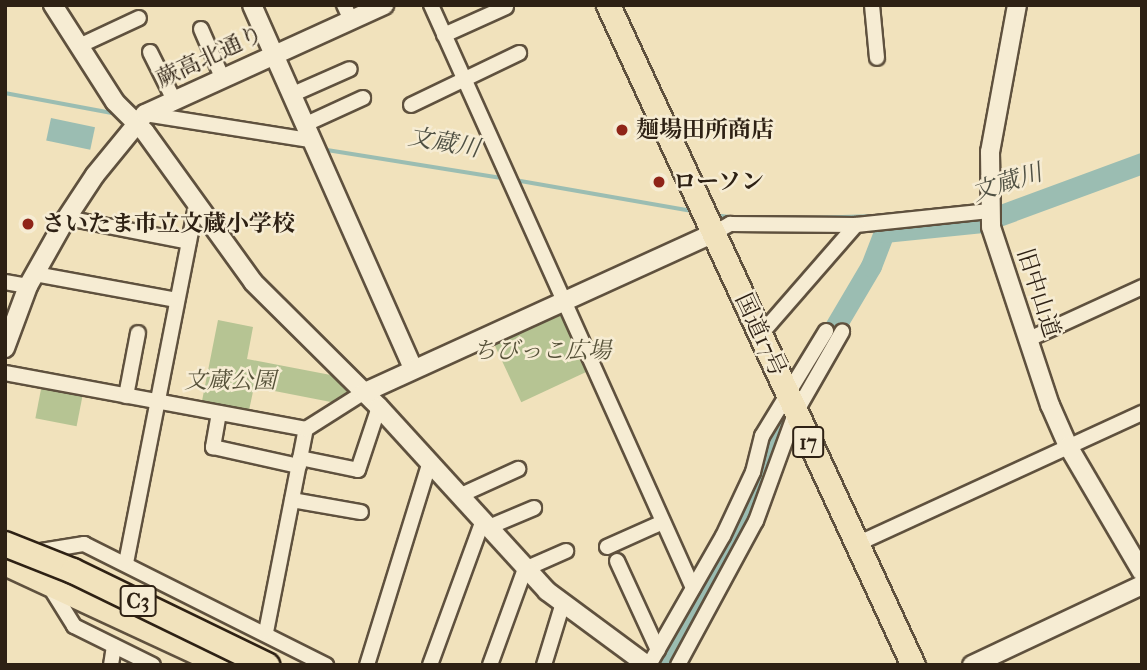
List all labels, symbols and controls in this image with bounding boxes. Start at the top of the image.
street label: 蕨高北通り [152,20,268,94]
place label: 麺場田所商店 [636,116,774,144]
marker: 麺場田所商店 [614,122,630,138]
water label: 文蔵川 [406,123,482,163]
water label: 文蔵川 [968,158,1046,208]
place label: ローソン [673,168,765,196]
marker: ローソン [651,174,667,190]
place label: さいたま市立文蔵小学校 [42,210,295,238]
marker: さいたま市立文蔵小学校 [20,216,36,232]
street label: 旧中山道 [1011,245,1065,341]
street label: 国道17号 [729,289,791,381]
park label: ちびっこ広場 [473,337,611,365]
park label: 文蔵公園 [184,367,276,395]
road number: 17 [790,424,826,460]
road number: C3 [119,584,157,618]

